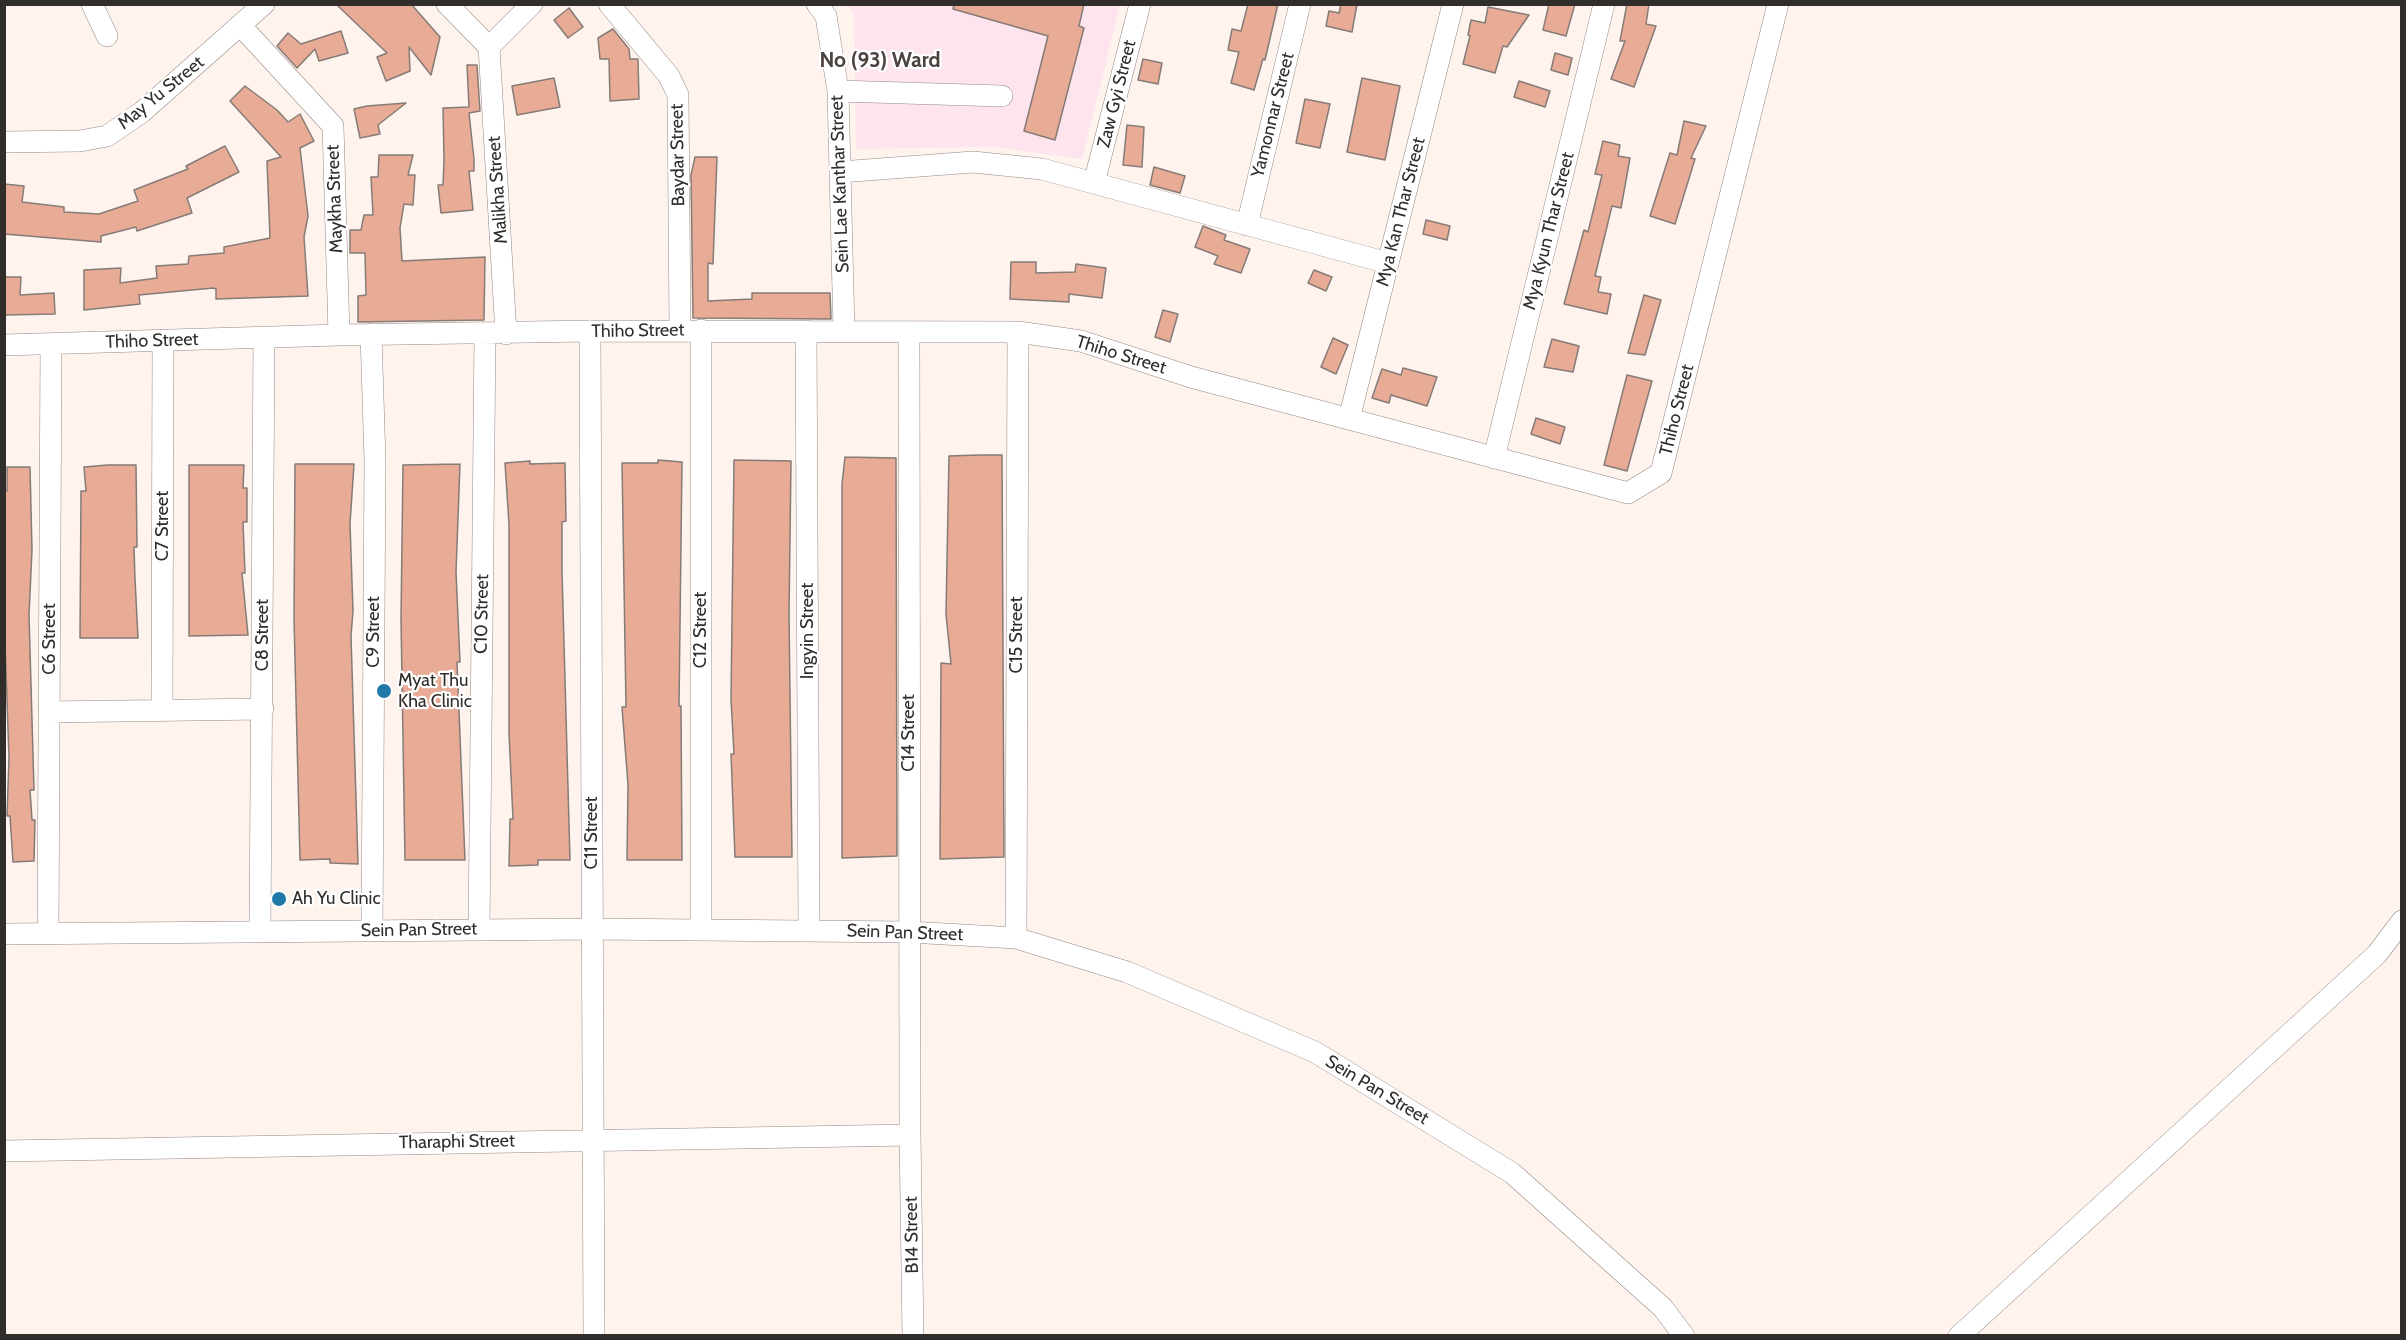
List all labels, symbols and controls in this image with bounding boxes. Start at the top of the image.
street label: Zaw Gyi Street [1093,38,1141,150]
district label: No (93) Ward [819,48,941,74]
street label: Yamonnar Street [1247,50,1299,180]
street label: May Yu Street [114,52,208,134]
street label: Sein Lae Kanthar Street [826,95,854,273]
street label: Baydar Street [666,104,690,206]
street label: Malikha Street [483,135,513,245]
street label: Mya Kan Thar Street [1372,135,1430,289]
street label: Maykha Street [322,144,348,254]
street label: Mya Kyun Thar Street [1519,150,1579,312]
street label: Thiho Street [591,319,685,343]
street label: Thiho Street [105,329,199,353]
street label: Thiho Street [1073,331,1169,379]
street label: Thiho Street [1655,362,1699,458]
street label: C7 Street [152,491,174,561]
street label: C10 Street [471,574,493,654]
street label: Ingyin Street [797,583,819,679]
street label: C12 Street [690,592,712,668]
street label: C9 Street [363,596,385,668]
street label: C15 Street [1006,596,1028,674]
street label: C8 Street [252,599,274,671]
street label: C6 Street [39,603,61,675]
place label: Myat Thu Kha Clinic [398,670,472,712]
marker: Myat Thu Kha Clinic [375,682,393,700]
street label: C14 Street [898,694,920,772]
street label: C11 Street [581,796,603,870]
place label: Ah Yu Clinic [292,888,381,910]
marker: Ah Yu Clinic [270,890,288,908]
street label: Sein Pan Street [360,918,478,942]
street label: Sein Pan Street [846,920,964,946]
street label: Sein Pan Street [1321,1051,1433,1129]
street label: Tharaphi Street [399,1130,515,1154]
street label: B14 Street [901,1196,923,1274]

